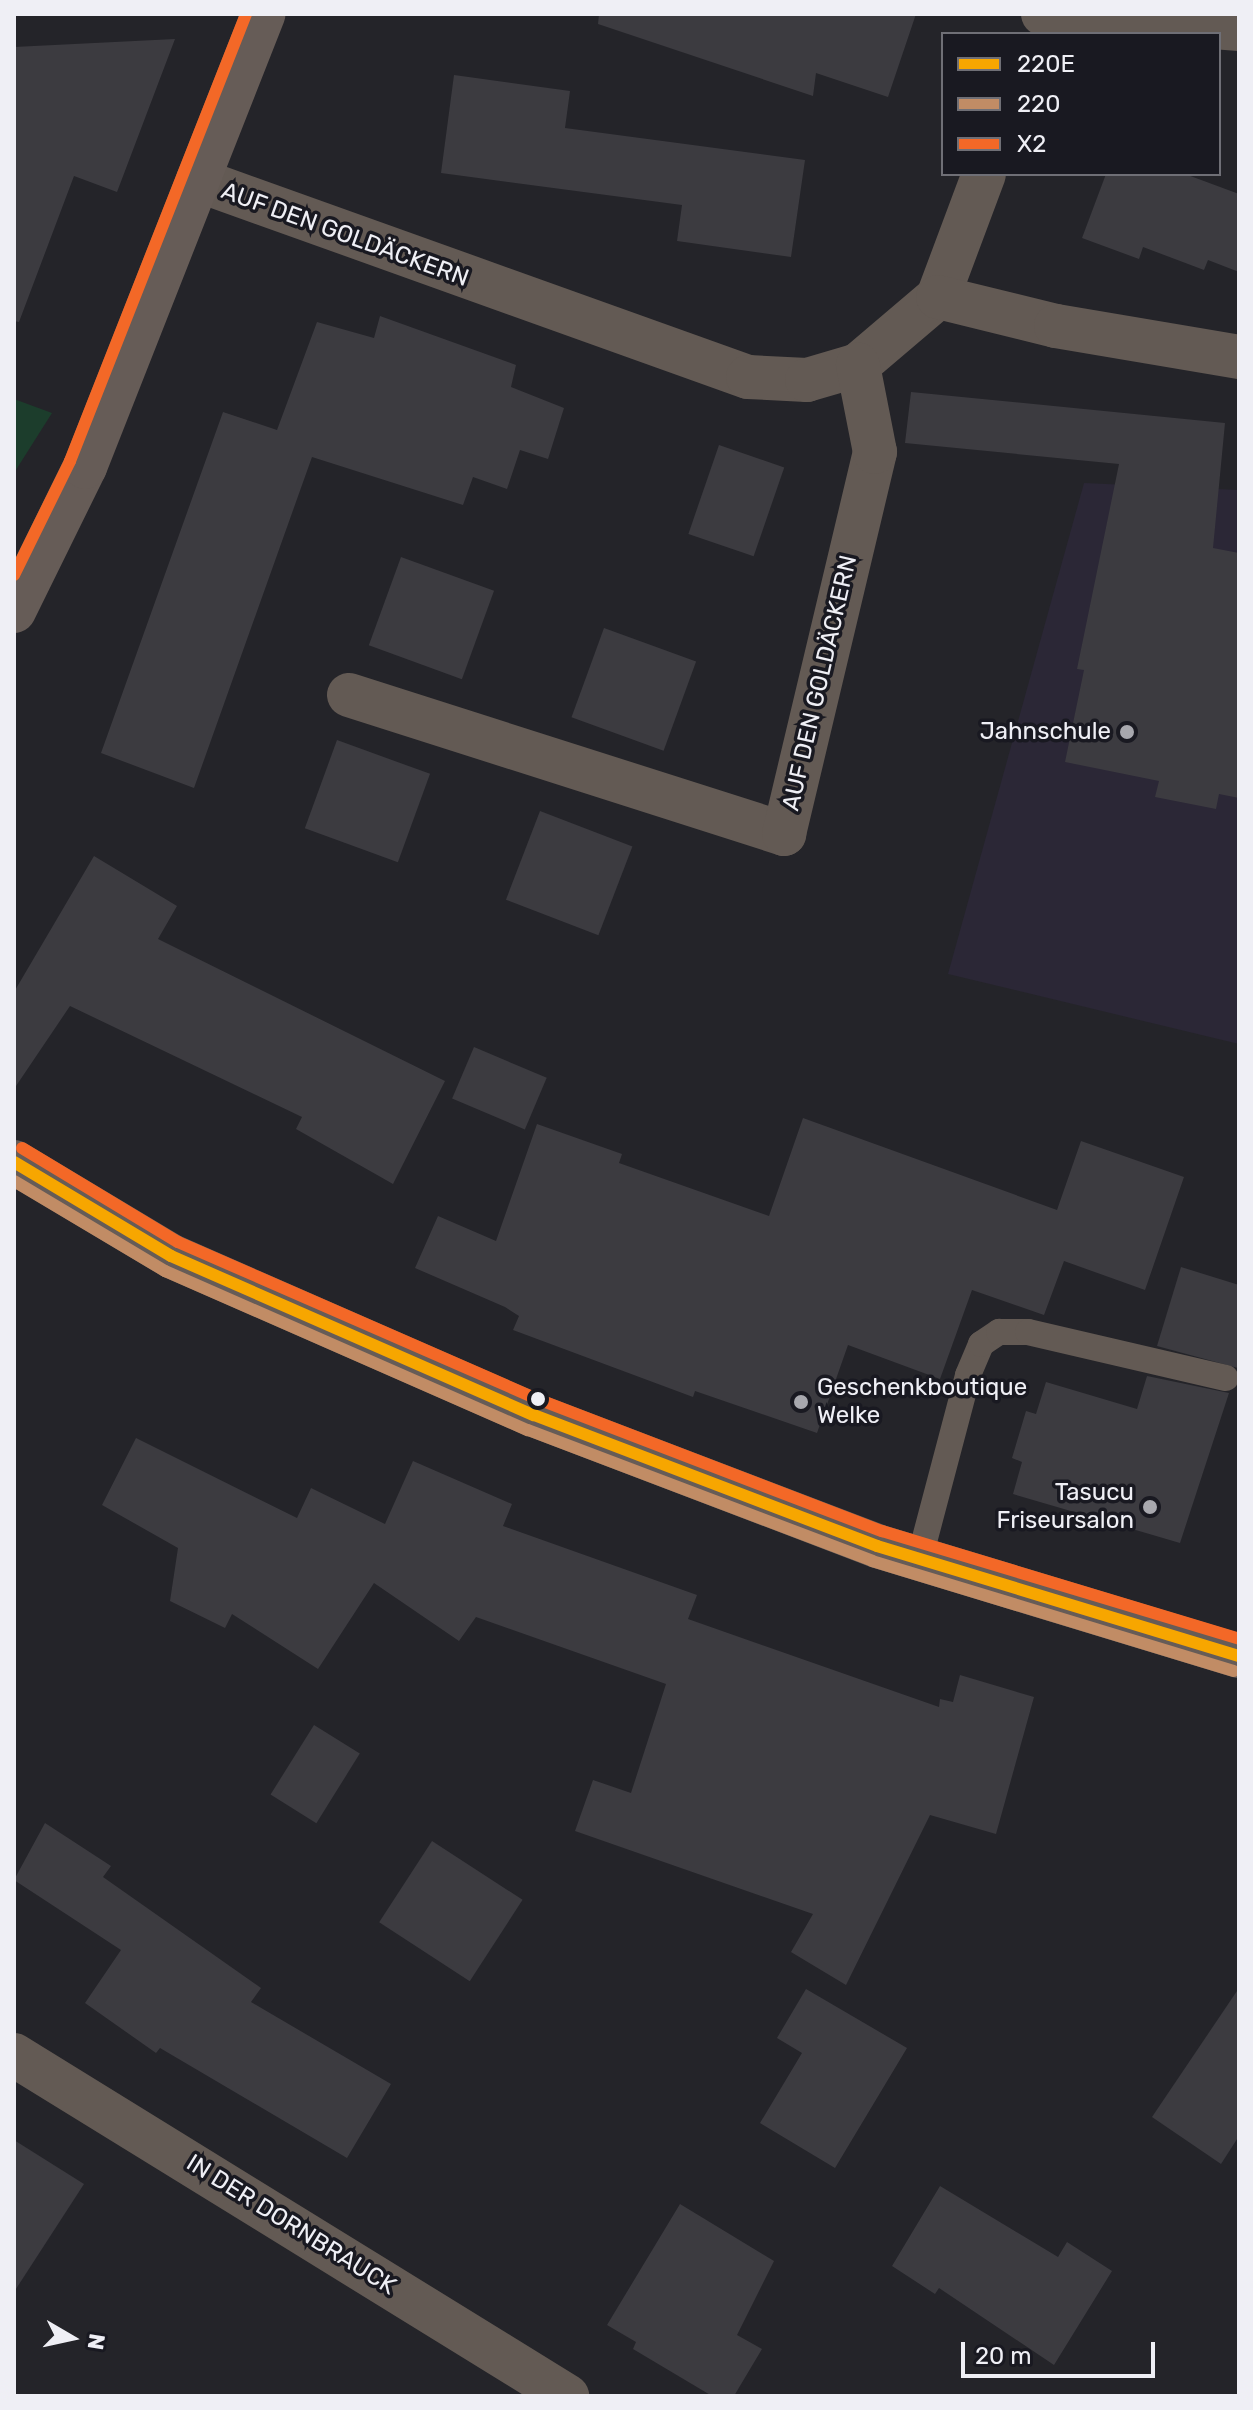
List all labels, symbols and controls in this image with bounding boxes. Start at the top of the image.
legend [941,32,1221,176]
text: 220E [1017,50,1075,78]
text: 220 [1017,90,1060,118]
text: X2 [1017,130,1046,158]
street label: AUF DEN GOLDÄCKERN [217,177,473,293]
street label: AUF DEN GOLDÄCKERN [777,552,863,814]
place label: Jahnschule [980,718,1111,746]
marker: Jahnschule [1118,723,1136,741]
place label: Geschenkboutique Welke [817,1374,1027,1430]
unlabelled marker [530,1391,546,1407]
marker: Geschenkboutique Welke [792,1393,810,1411]
place label: Tasucu Friseursalon [997,1479,1134,1535]
marker: Tasucu Friseursalon [1141,1498,1159,1516]
street label: IN DER DORNBRAUCK [181,2149,401,2301]
north arrow [32,2298,112,2378]
scale bar [965,2326,1159,2376]
text: N [82,2332,111,2352]
text: 20 m [975,2342,1032,2370]

